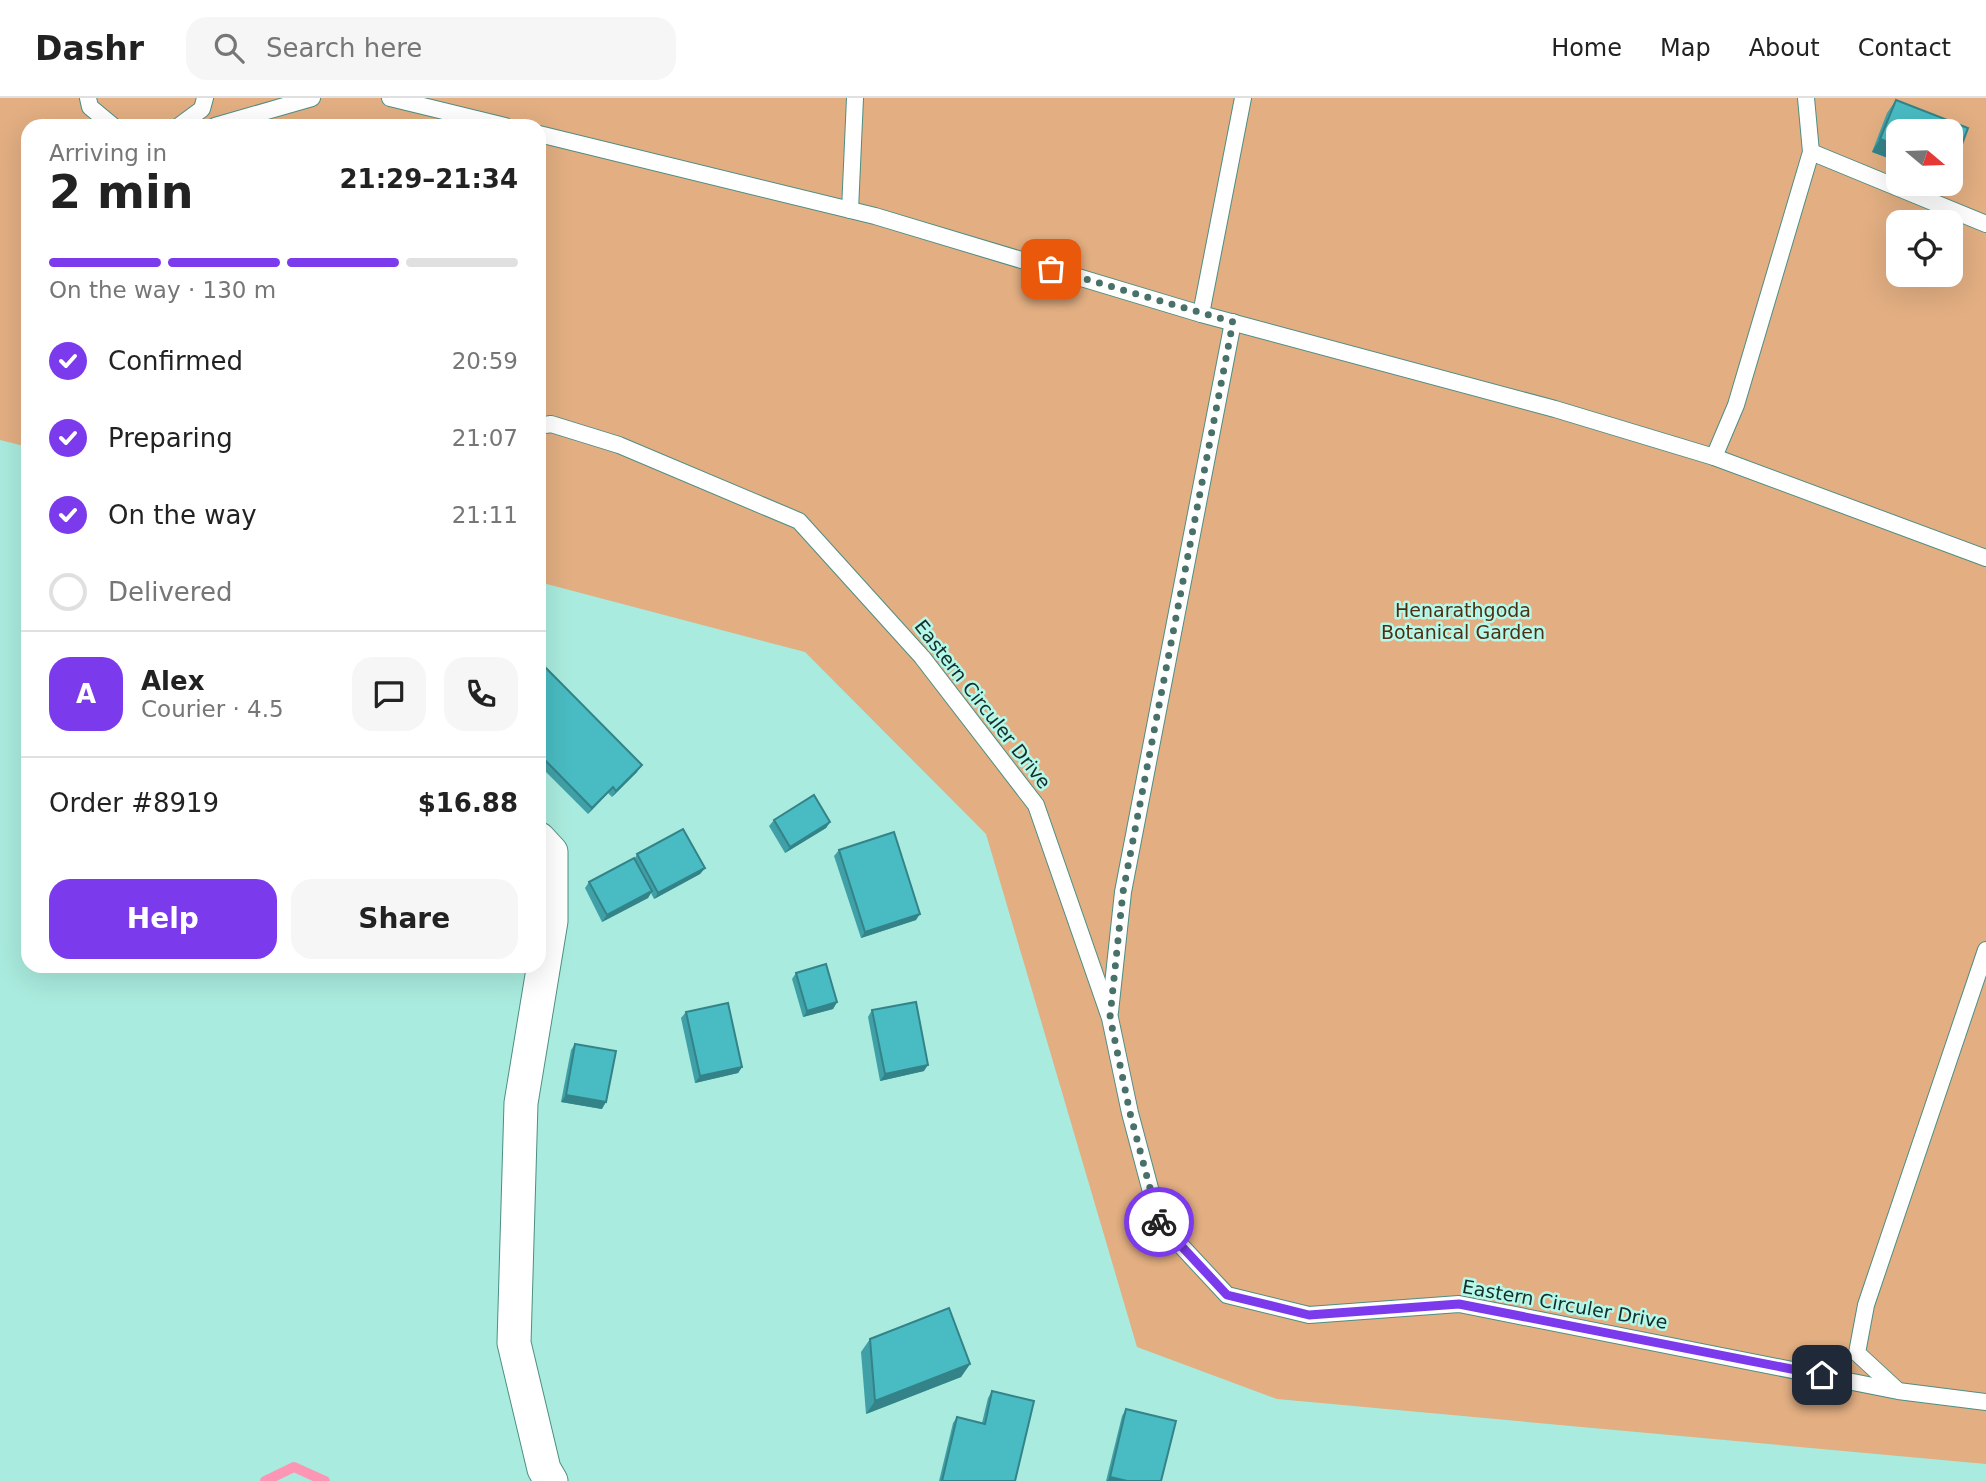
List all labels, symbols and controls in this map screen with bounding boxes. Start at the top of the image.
search box [186,17,676,80]
text: Dashr [35,29,144,68]
icon: search [210,29,248,67]
text: Search here [266,33,422,63]
text: Home [1551,34,1622,62]
text: Map [1660,34,1711,62]
text: About [1749,34,1820,62]
text: Contact [1858,34,1951,62]
north arrow [1886,119,1964,196]
map controls [1886,119,1963,287]
text: Arriving in [49,140,167,166]
text: 21:29–21:34 [339,164,518,194]
text: 2 min [49,165,193,219]
button: locate [1886,210,1963,287]
pin [1021,239,1081,299]
icon: bag [1032,250,1070,288]
text: On the way · 130 m [49,277,276,303]
icon: check [49,342,87,380]
text: Confirmed [108,346,243,376]
text: 20:59 [452,348,518,374]
icon: check [49,419,87,457]
text: Preparing [108,423,233,453]
text: 21:07 [452,425,518,451]
icon: check [49,496,87,534]
text: On the way [108,500,257,530]
text: 21:11 [452,502,518,528]
text: Delivered [108,577,232,607]
park label: Henarathgoda Botanical Garden [1381,599,1545,643]
street label: Eastern Circuler Drive [910,615,1056,793]
button: chat [352,657,426,731]
button: phone [444,657,518,731]
text: Alex [141,666,204,696]
text: A [76,679,96,709]
text: Courier · 4.5 [141,696,284,722]
text: Order #8919 [49,788,219,818]
text: $16.88 [418,788,518,818]
button: Help [49,879,277,959]
button: Share [291,879,518,959]
courier [1124,1187,1194,1257]
icon: bike [1140,1203,1178,1241]
street label: Eastern Circuler Drive [1461,1275,1669,1333]
pin [1792,1345,1852,1405]
icon: home [1803,1356,1841,1394]

